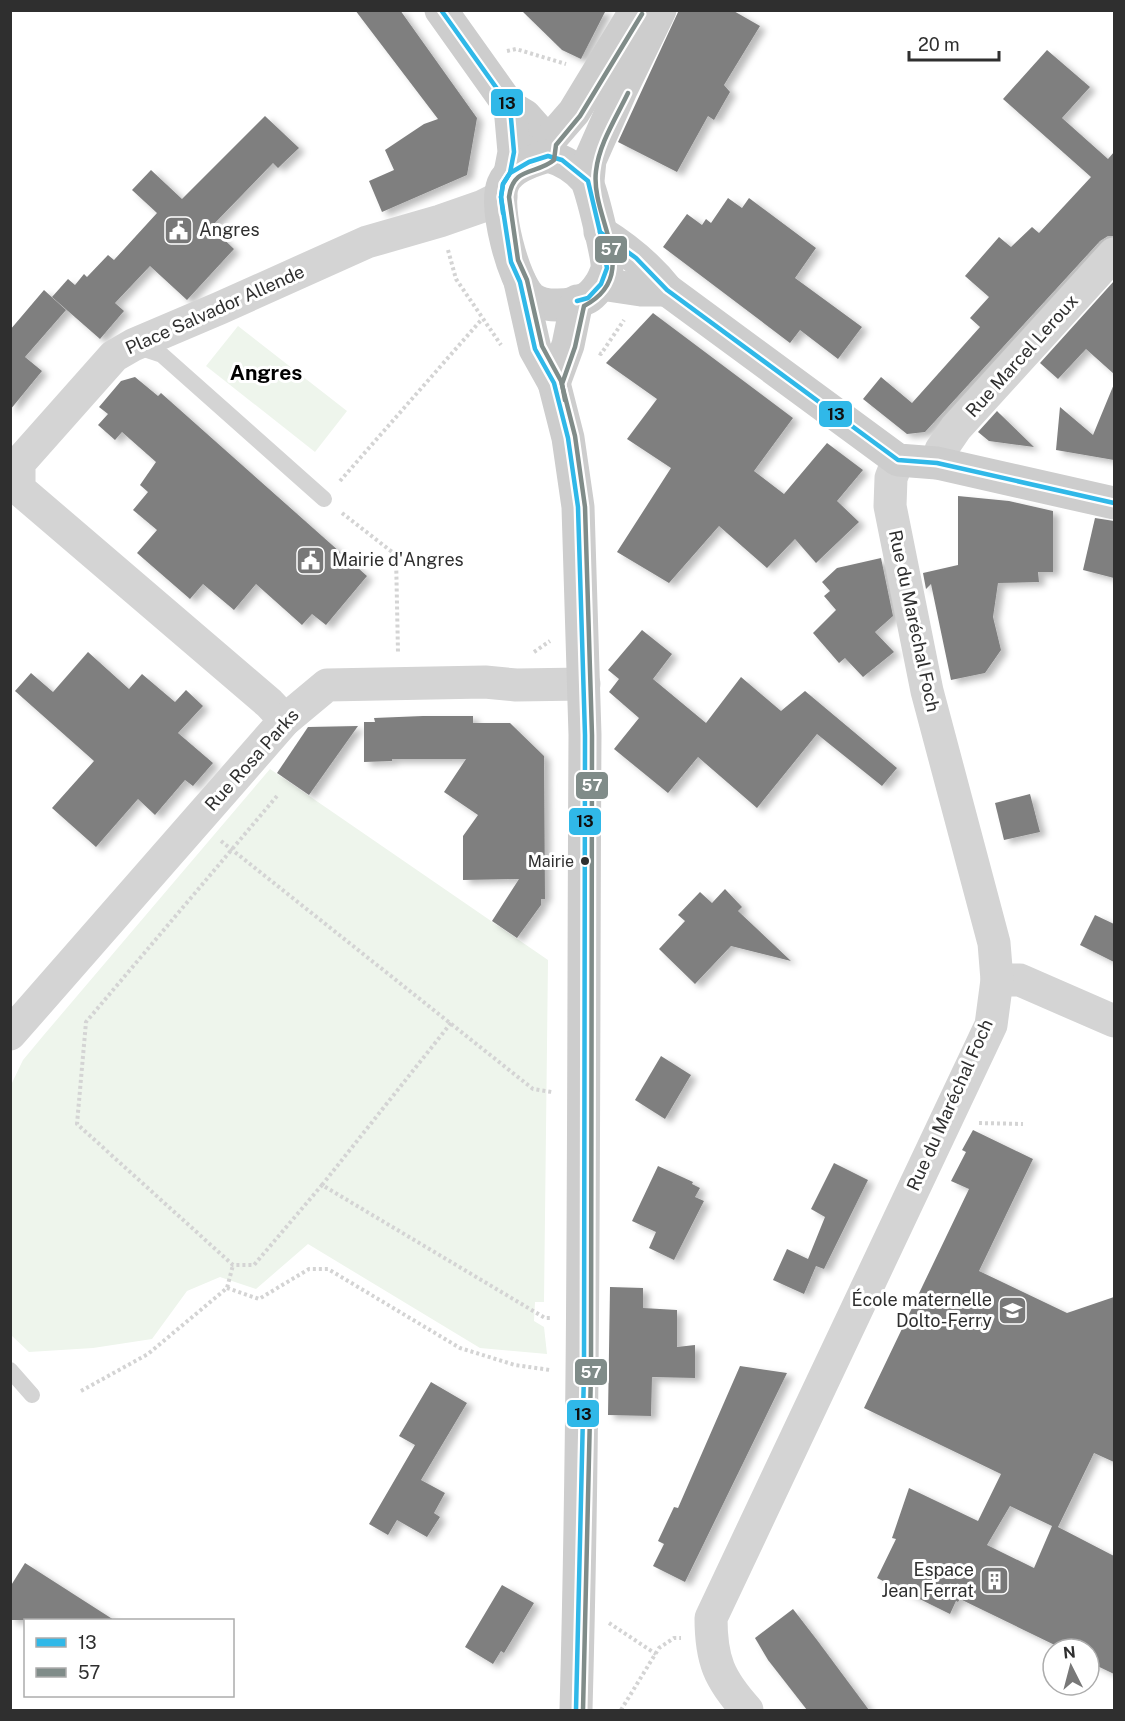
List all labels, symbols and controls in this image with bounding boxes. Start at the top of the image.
scale bar [909,24,999,62]
text: 20 m [918,34,960,55]
line badge: 13 [490,88,524,117]
text: 13 [498,94,516,113]
public building icon: Angres [162,214,194,246]
place label: Angres [199,219,260,240]
line badge: 57 [594,235,628,264]
text: 57 [601,240,621,259]
street label: Place Salvador Allende [122,261,308,359]
street label: Rue Marcel Leroux [961,290,1082,421]
district label: Angres [230,360,302,385]
line badge: 13 [818,400,853,428]
text: 13 [827,405,845,424]
street label: Rue du Maréchal Foch [885,528,944,714]
public building icon: Mairie d'Angres [295,544,327,576]
place label: Mairie d'Angres [332,549,464,570]
street label: Rue Rosa Parks [200,704,303,815]
line badge: 57 [575,771,609,800]
text: 57 [582,776,602,795]
line badge: 13 [568,807,602,836]
text: 13 [576,812,594,831]
place label: Mairie [528,852,574,871]
marker: Mairie [579,855,591,867]
street label: Rue du Maréchal Foch [902,1016,997,1194]
place label: École maternelle Dolto-Ferry [852,1288,992,1331]
school or university icon: École maternelle Dolto-Ferry [997,1294,1029,1326]
line badge: 57 [574,1358,608,1386]
text: 57 [581,1363,601,1382]
line badge: 13 [566,1399,600,1428]
text: 13 [574,1405,592,1424]
place label: Espace Jean Ferrat [881,1559,974,1601]
building icon: Espace Jean Ferrat [979,1564,1011,1596]
legend [24,1619,234,1697]
text: 13 [78,1632,97,1653]
north arrow [1041,1637,1101,1697]
text: N [1062,1642,1077,1663]
text: 57 [78,1662,100,1683]

